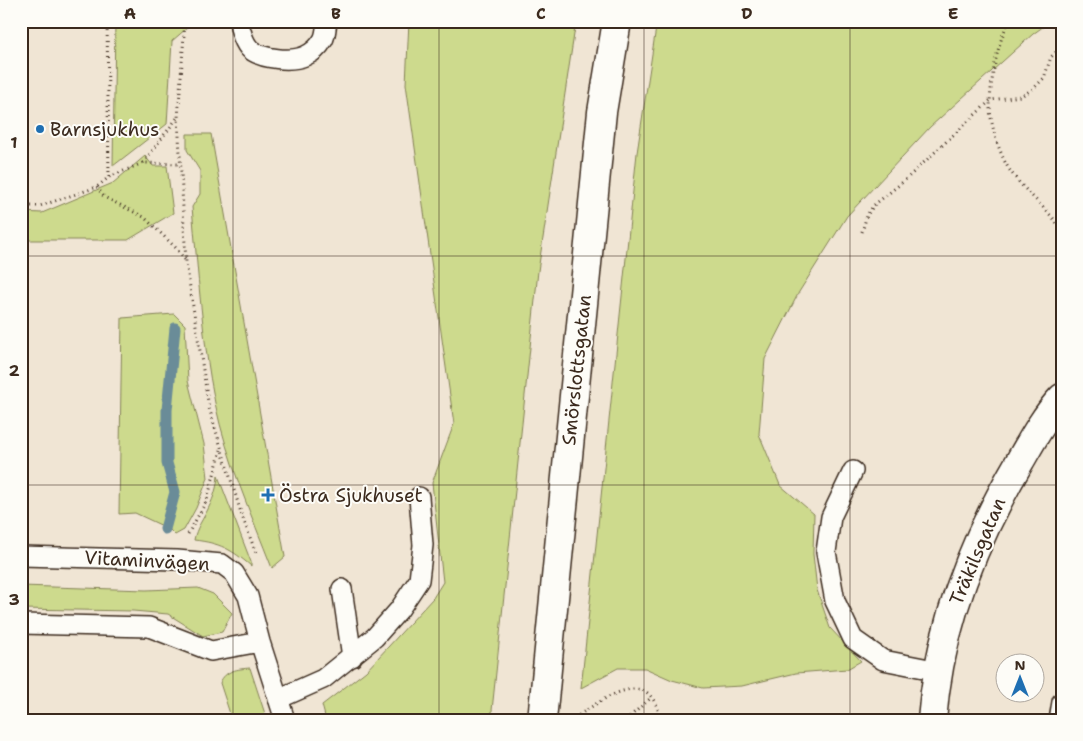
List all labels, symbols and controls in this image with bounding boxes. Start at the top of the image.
text: A [124,3,136,24]
text: B [331,3,341,24]
text: C [536,3,546,24]
text: D [741,3,753,24]
text: E [948,3,958,24]
place label: Barnsjukhus [50,117,159,142]
marker: Barnsjukhus [34,123,46,135]
text: 1 [10,132,18,153]
street label: Smörslottsgatan [556,293,597,447]
text: 2 [8,360,20,381]
place label: Östra Sjukhuset [279,483,423,508]
marker: Östra Sjukhuset [261,488,275,502]
street label: Träkilsgatan [944,494,1011,609]
street label: Vitaminvägen [84,545,210,576]
text: 3 [8,589,20,610]
north arrow [996,654,1046,704]
text: N [1014,656,1026,674]

